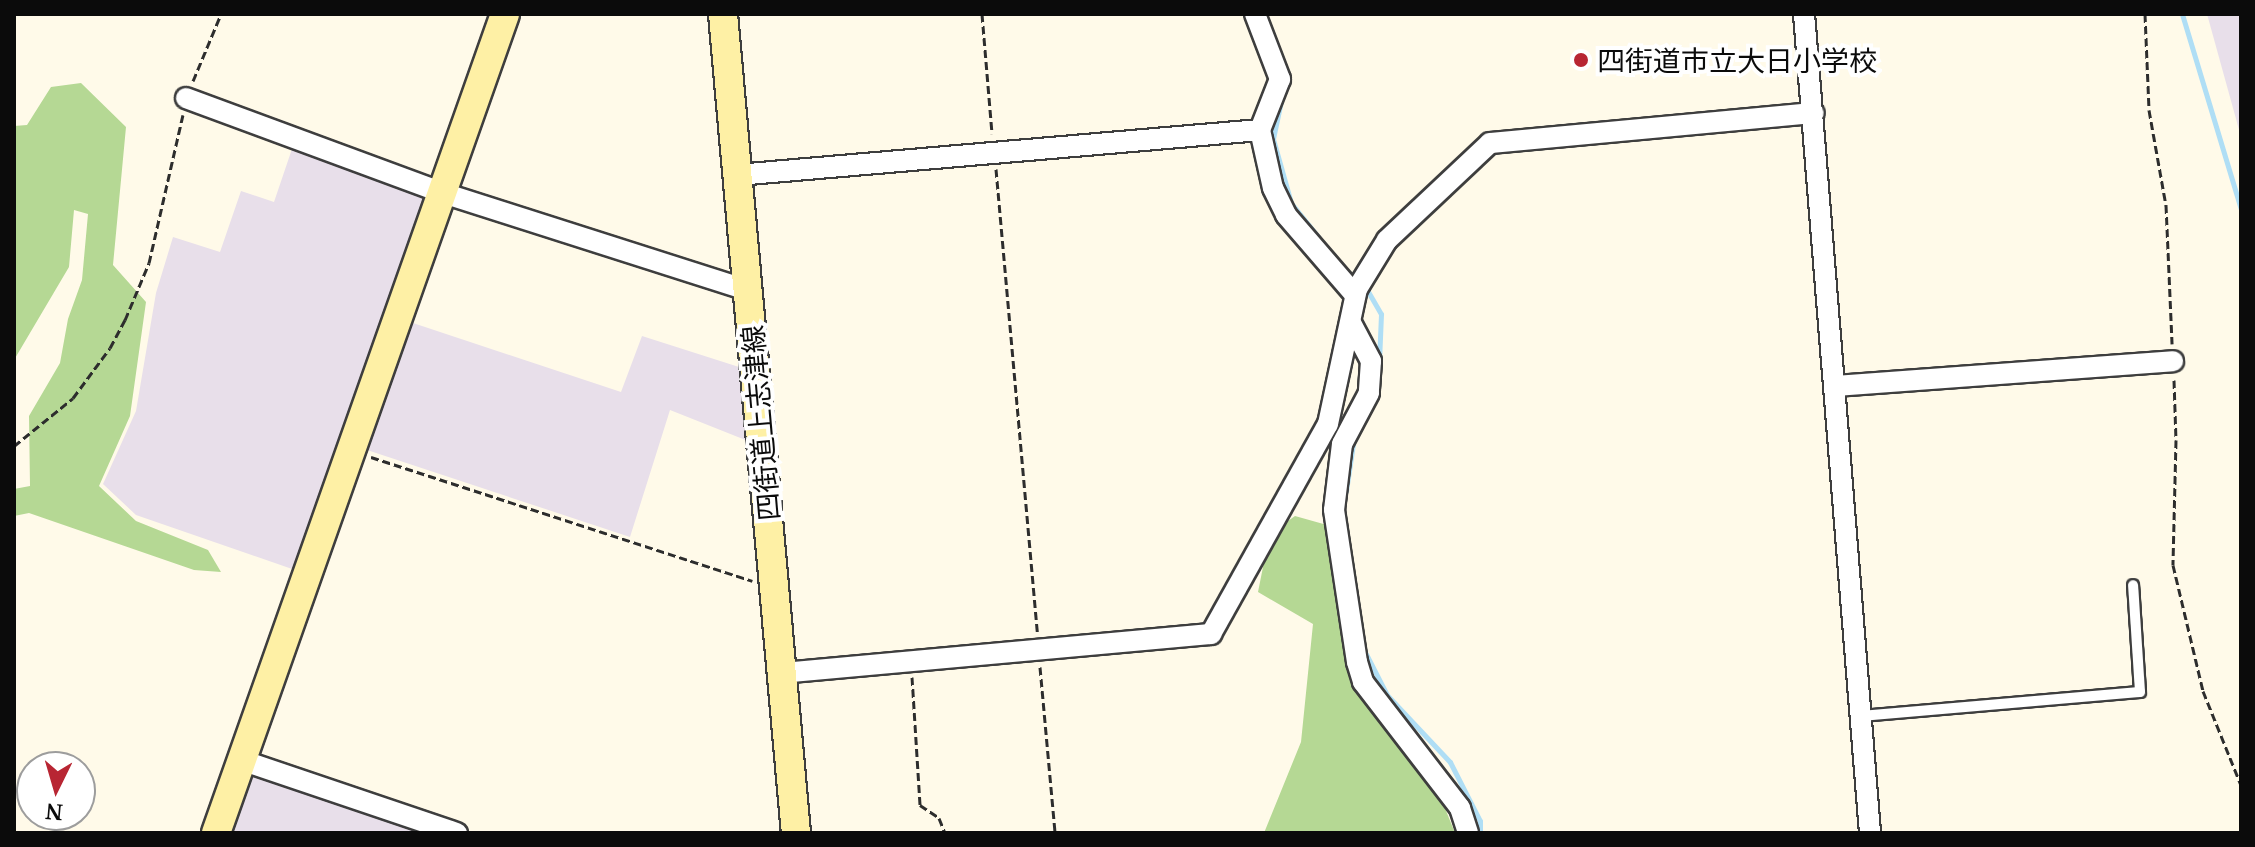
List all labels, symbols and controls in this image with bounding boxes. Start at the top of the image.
place label: 四街道市立大日小学校 [1597,43,1877,77]
marker: 四街道市立大日小学校 [1572,51,1590,69]
street label: 四街道上志津線 [735,324,785,522]
north arrow [16,751,96,831]
text: N [44,797,64,829]

